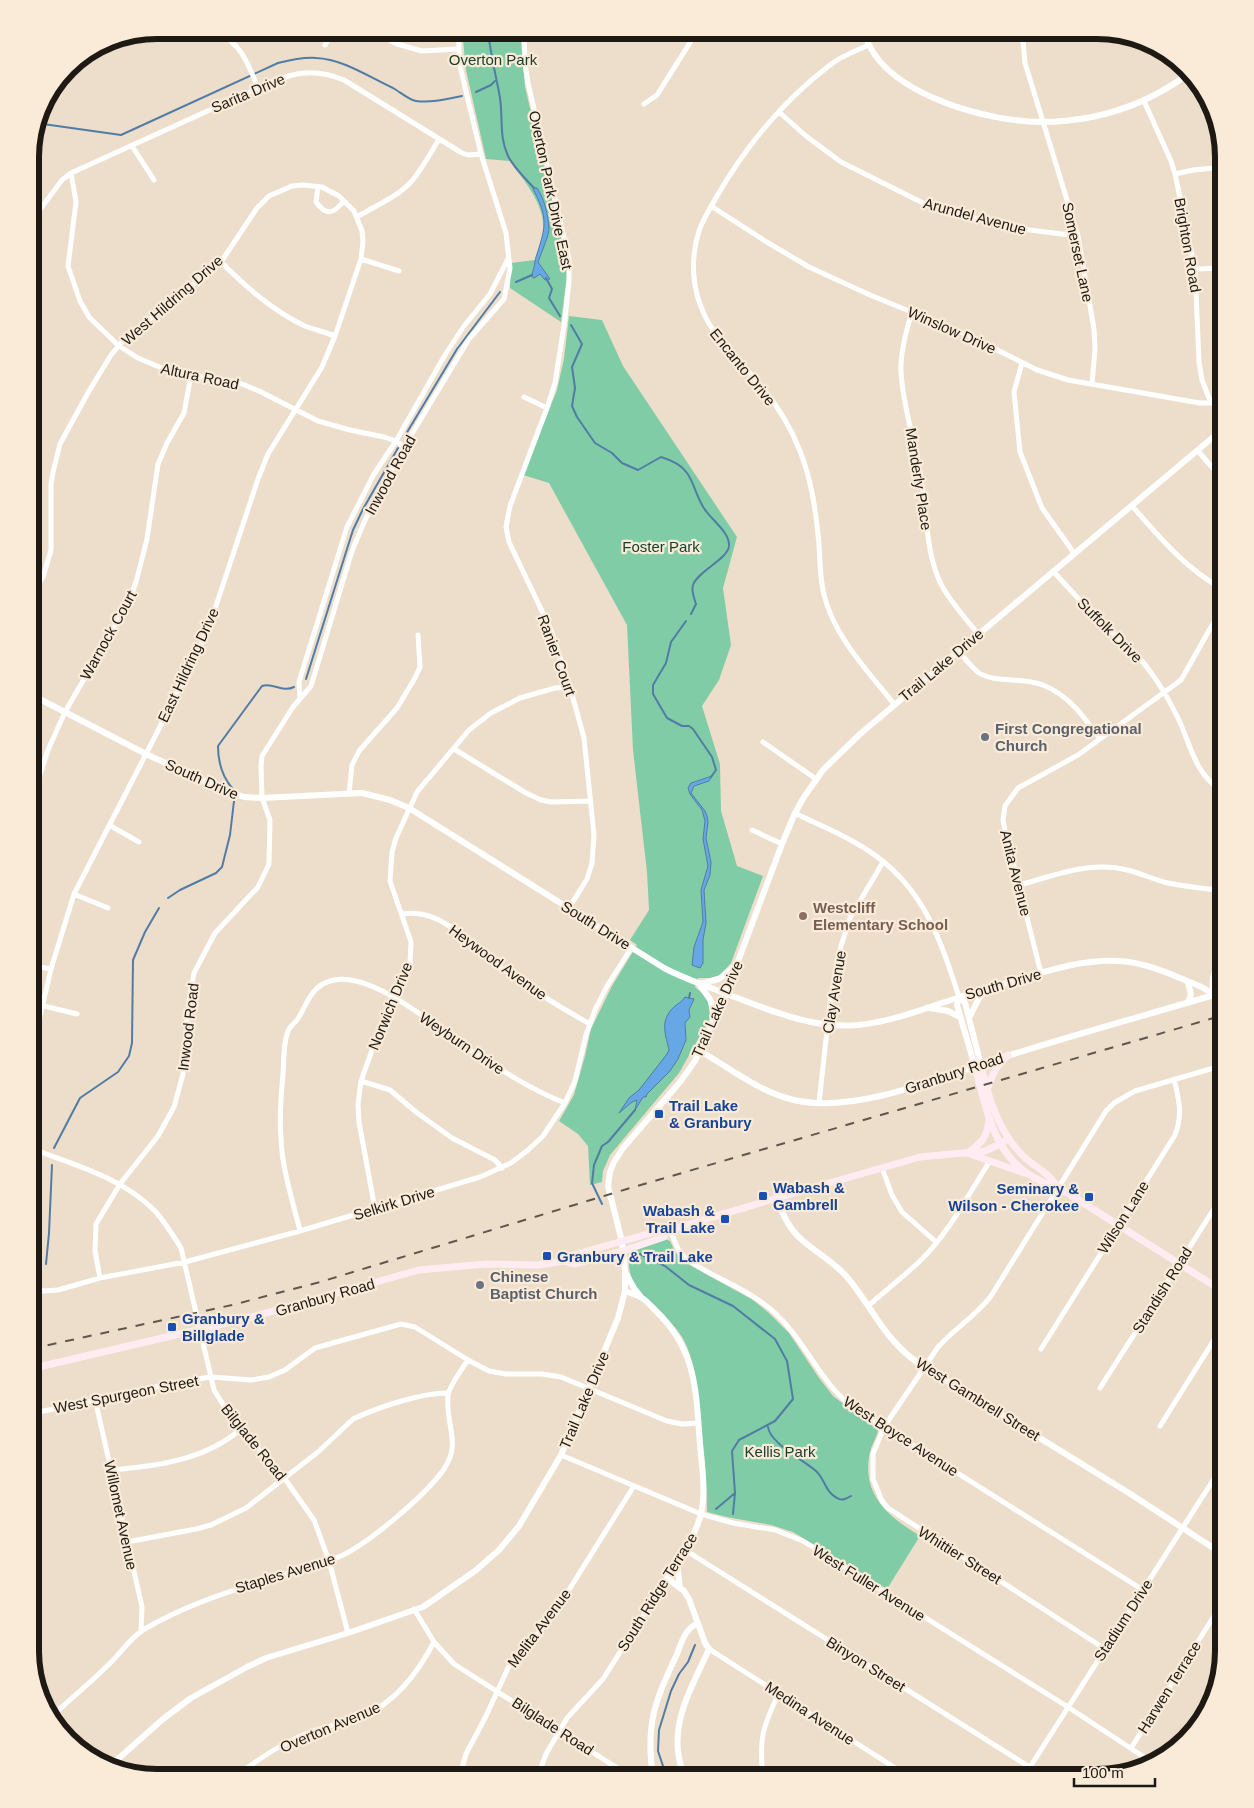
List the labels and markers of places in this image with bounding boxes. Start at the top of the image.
place label: First Congregational Church [995,720,1142,754]
marker: First Congregational Church [979,731,991,743]
place label: Westcliff Elementary School [813,899,948,933]
marker: Westcliff Elementary School [797,910,809,922]
place label: Trail Lake & Granbury [669,1097,752,1131]
marker: Trail Lake & Granbury [653,1108,665,1120]
place label: Wabash & Gambrell [773,1179,845,1213]
place label: Seminary & Wilson - Cherokee [948,1180,1079,1214]
marker: Wabash & Gambrell [757,1190,769,1202]
marker: Seminary & Wilson - Cherokee [1083,1191,1095,1203]
place label: Wabash & Trail Lake [643,1202,715,1236]
marker: Wabash & Trail Lake [719,1213,731,1225]
place label: Granbury & Trail Lake [557,1248,713,1265]
marker: Granbury & Trail Lake [541,1250,553,1262]
place label: Chinese Baptist Church [490,1268,598,1302]
marker: Chinese Baptist Church [474,1279,486,1291]
place label: Granbury & Billglade [182,1310,265,1344]
marker: Granbury & Billglade [166,1321,178,1333]

